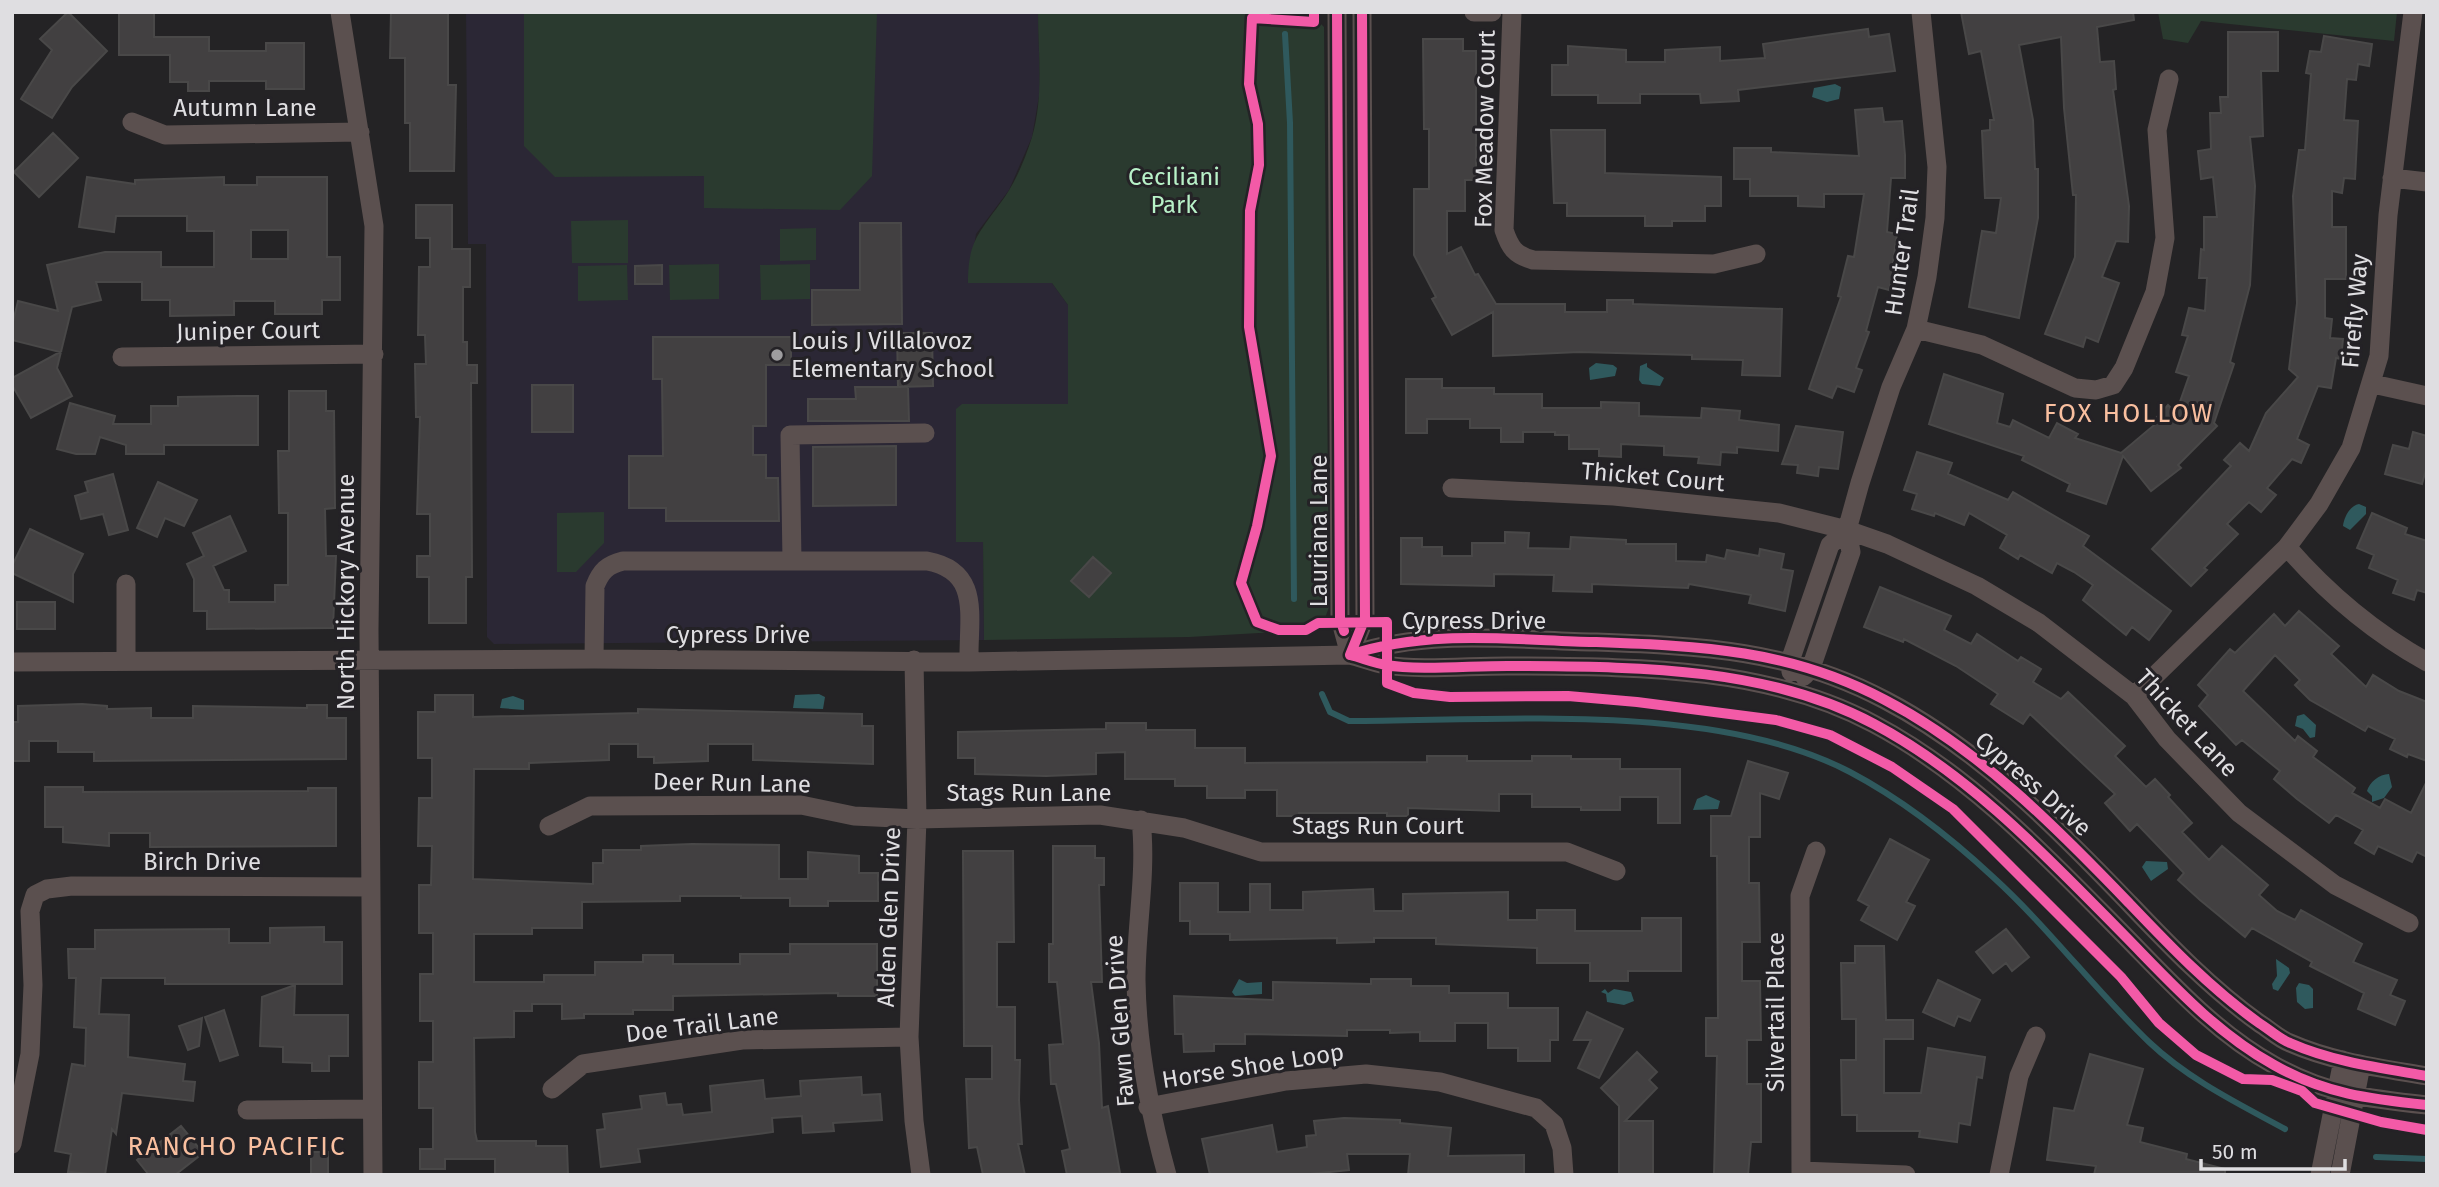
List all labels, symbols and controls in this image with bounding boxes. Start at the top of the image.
street label: Fox Meadow Court [1469,29,1501,228]
street label: Autumn Lane [173,94,317,122]
park label: Ceciliani Park [1128,163,1220,219]
street label: Hunter Trail [1879,187,1925,317]
street label: Firefly Way [2336,252,2374,370]
street label: Juniper Court [176,316,321,346]
place label: Louis J Villalovoz Elementary School [791,327,994,383]
marker: Louis J Villalovoz Elementary School [769,347,785,363]
district label: FOX HOLLOW [2044,398,2214,429]
street label: Lauriana Lane [1305,454,1333,608]
street label: Thicket Court [1580,457,1726,497]
street label: North Hickory Avenue [332,474,360,710]
street label: Cypress Drive [1402,607,1546,635]
street label: Cypress Drive [666,621,810,649]
street label: Thicket Lane [2130,663,2244,783]
street label: Cypress Drive [1969,726,2097,842]
street label: Deer Run Lane [653,768,811,798]
street label: Stags Run Lane [946,779,1112,807]
street label: Stags Run Court [1292,812,1464,840]
street label: Alden Glen Drive [872,826,906,1008]
street label: Birch Drive [143,848,261,876]
street label: Silvertail Place [1762,932,1790,1092]
street label: Fawn Glen Drive [1100,934,1140,1108]
street label: Doe Trail Lane [624,1002,780,1048]
street label: Horse Shoe Loop [1160,1038,1346,1094]
scale bar [2201,1128,2344,1172]
district label: RANCHO PACIFIC [128,1131,346,1162]
text: 50 m [2212,1139,2258,1165]

